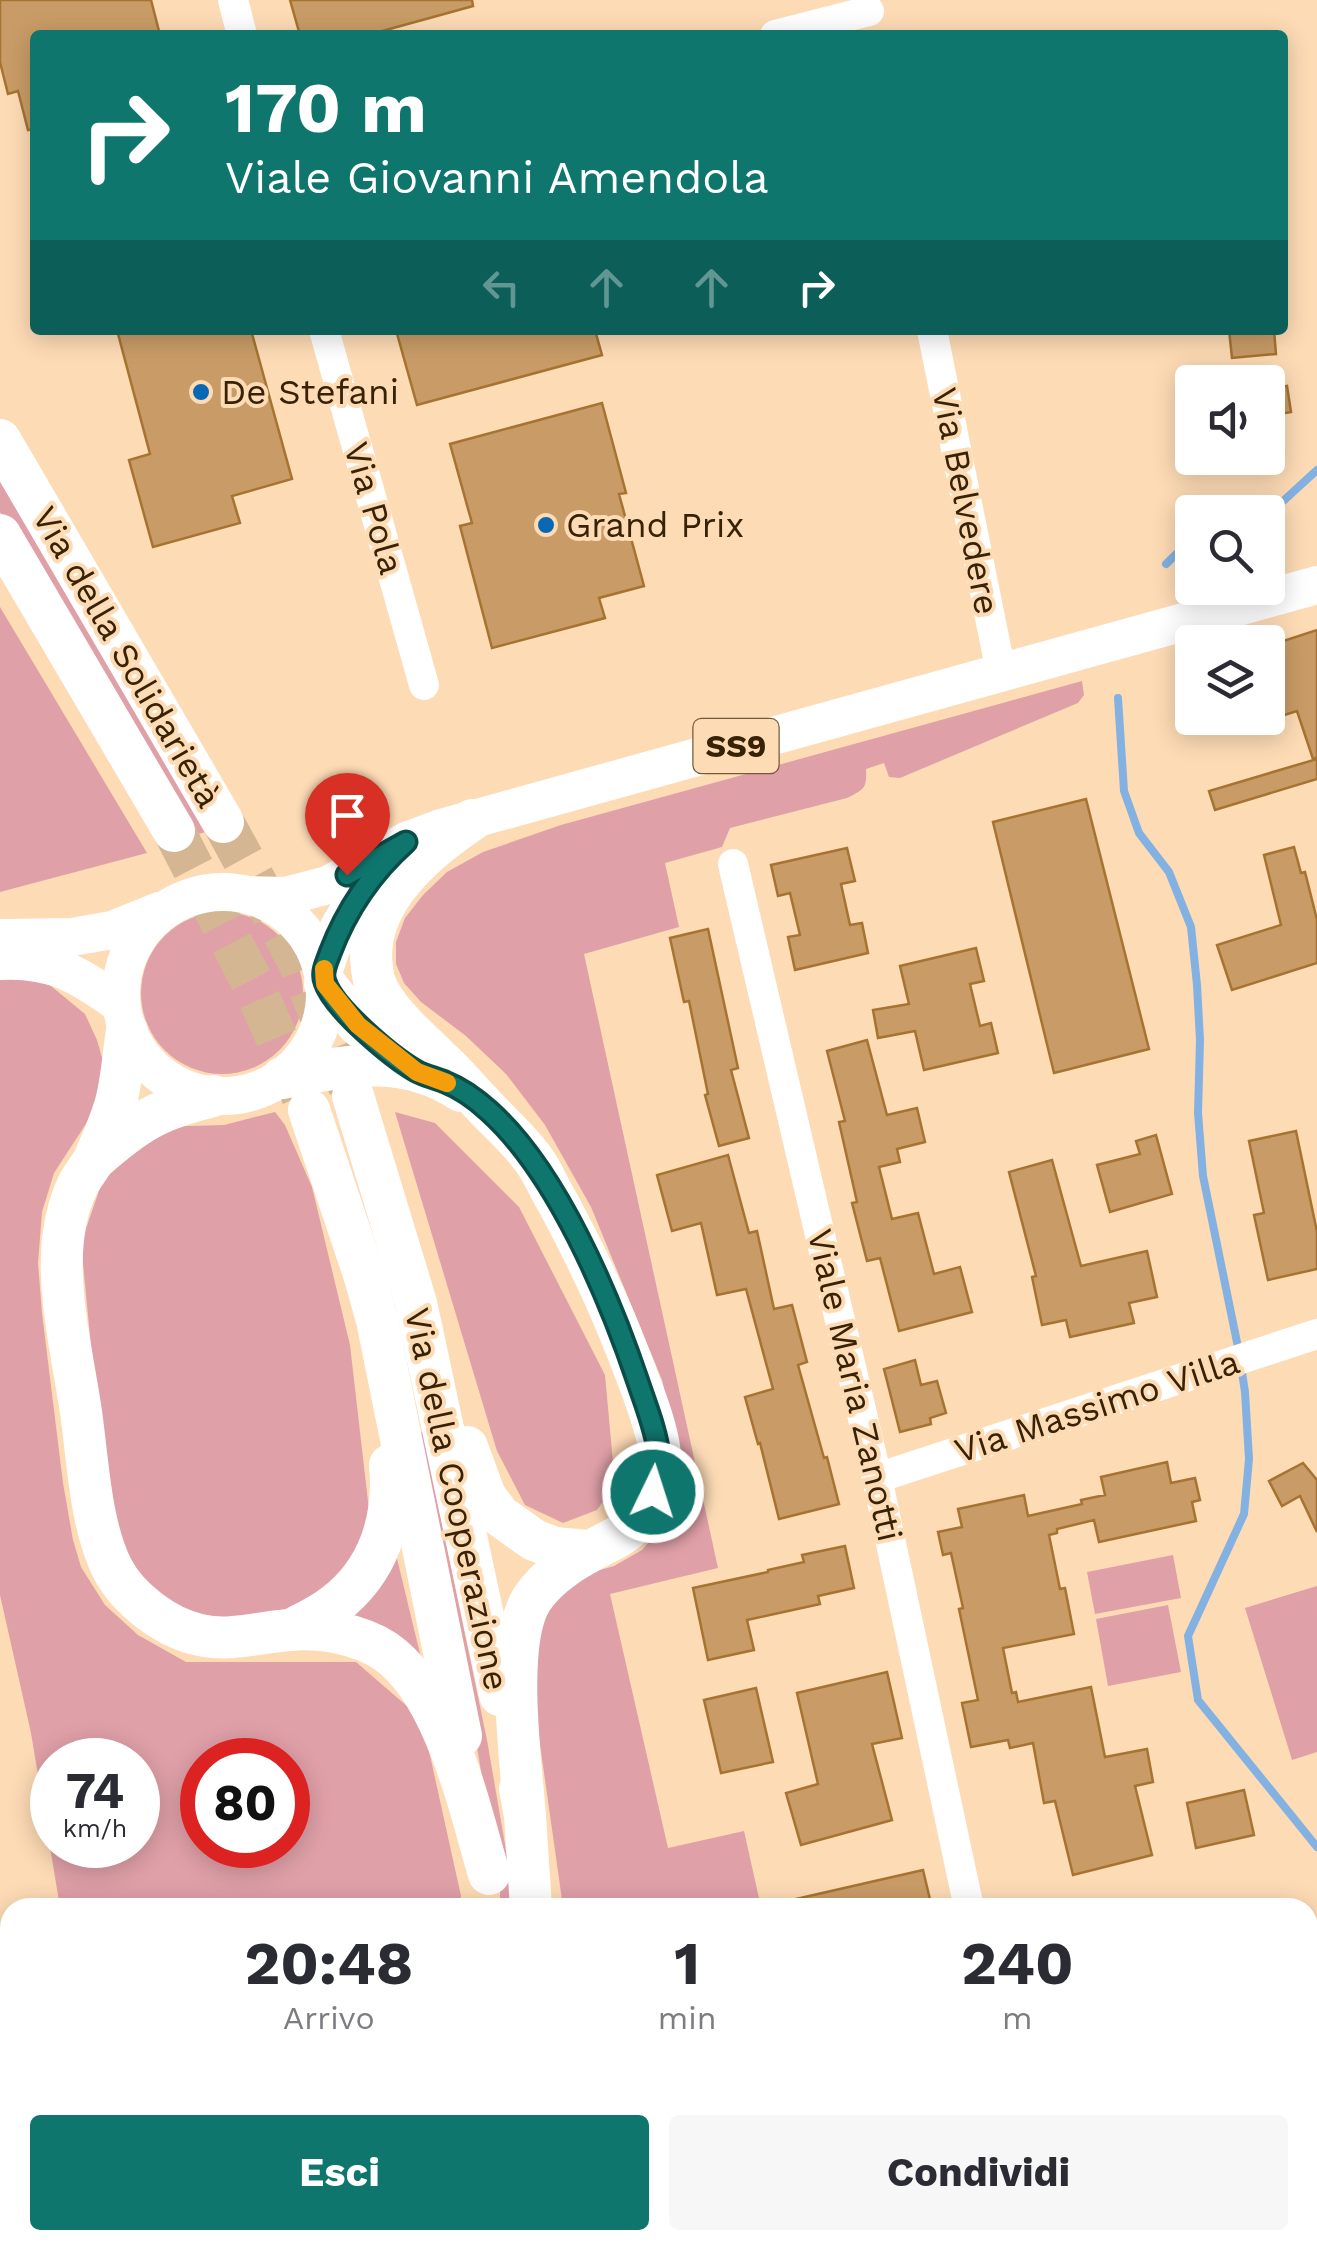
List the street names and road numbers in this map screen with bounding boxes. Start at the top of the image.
street label: Via Belvedere [923,384,1009,618]
street label: Via Pola [335,437,413,579]
street label: Via della Solidarietà [24,499,230,815]
road number: SS9 [694,719,778,773]
street label: Viale Maria Zanotti [799,1225,911,1545]
street label: Via della Cooperazione [396,1304,518,1694]
street label: Via Massimo Villa [949,1340,1245,1472]

